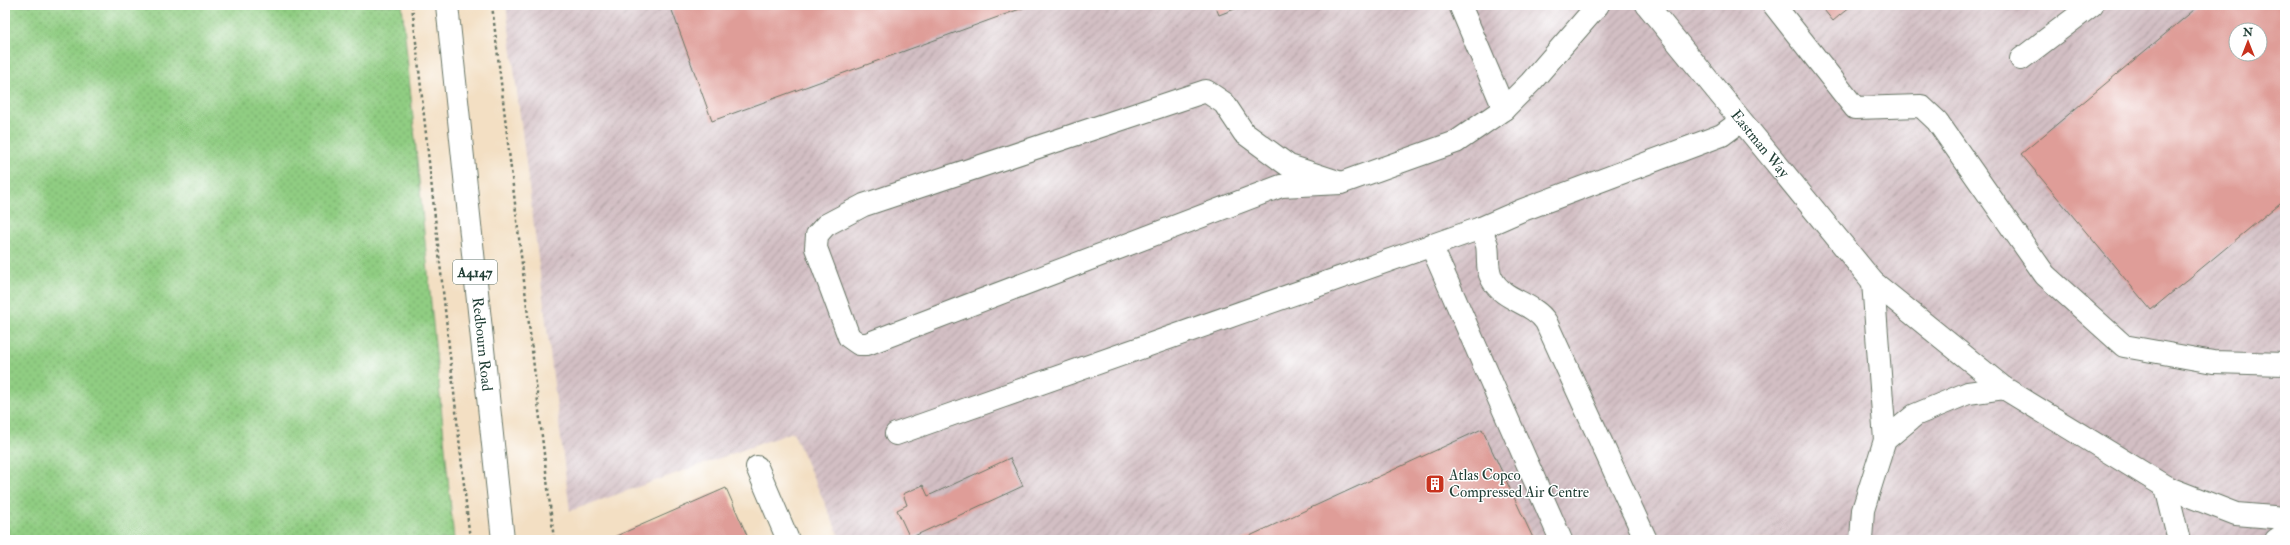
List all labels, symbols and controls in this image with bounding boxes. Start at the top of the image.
north arrow [2228,22,2268,62]
text: N [2242,26,2254,39]
street label: Eastman Way [1727,106,1794,182]
road number: A4147 [453,260,497,284]
street label: Redbourn Road [468,296,497,393]
place label: Atlas Copco Compressed Air Centre [1448,466,1589,503]
building icon: Atlas Copco Compressed Air Centre [1424,473,1446,495]

